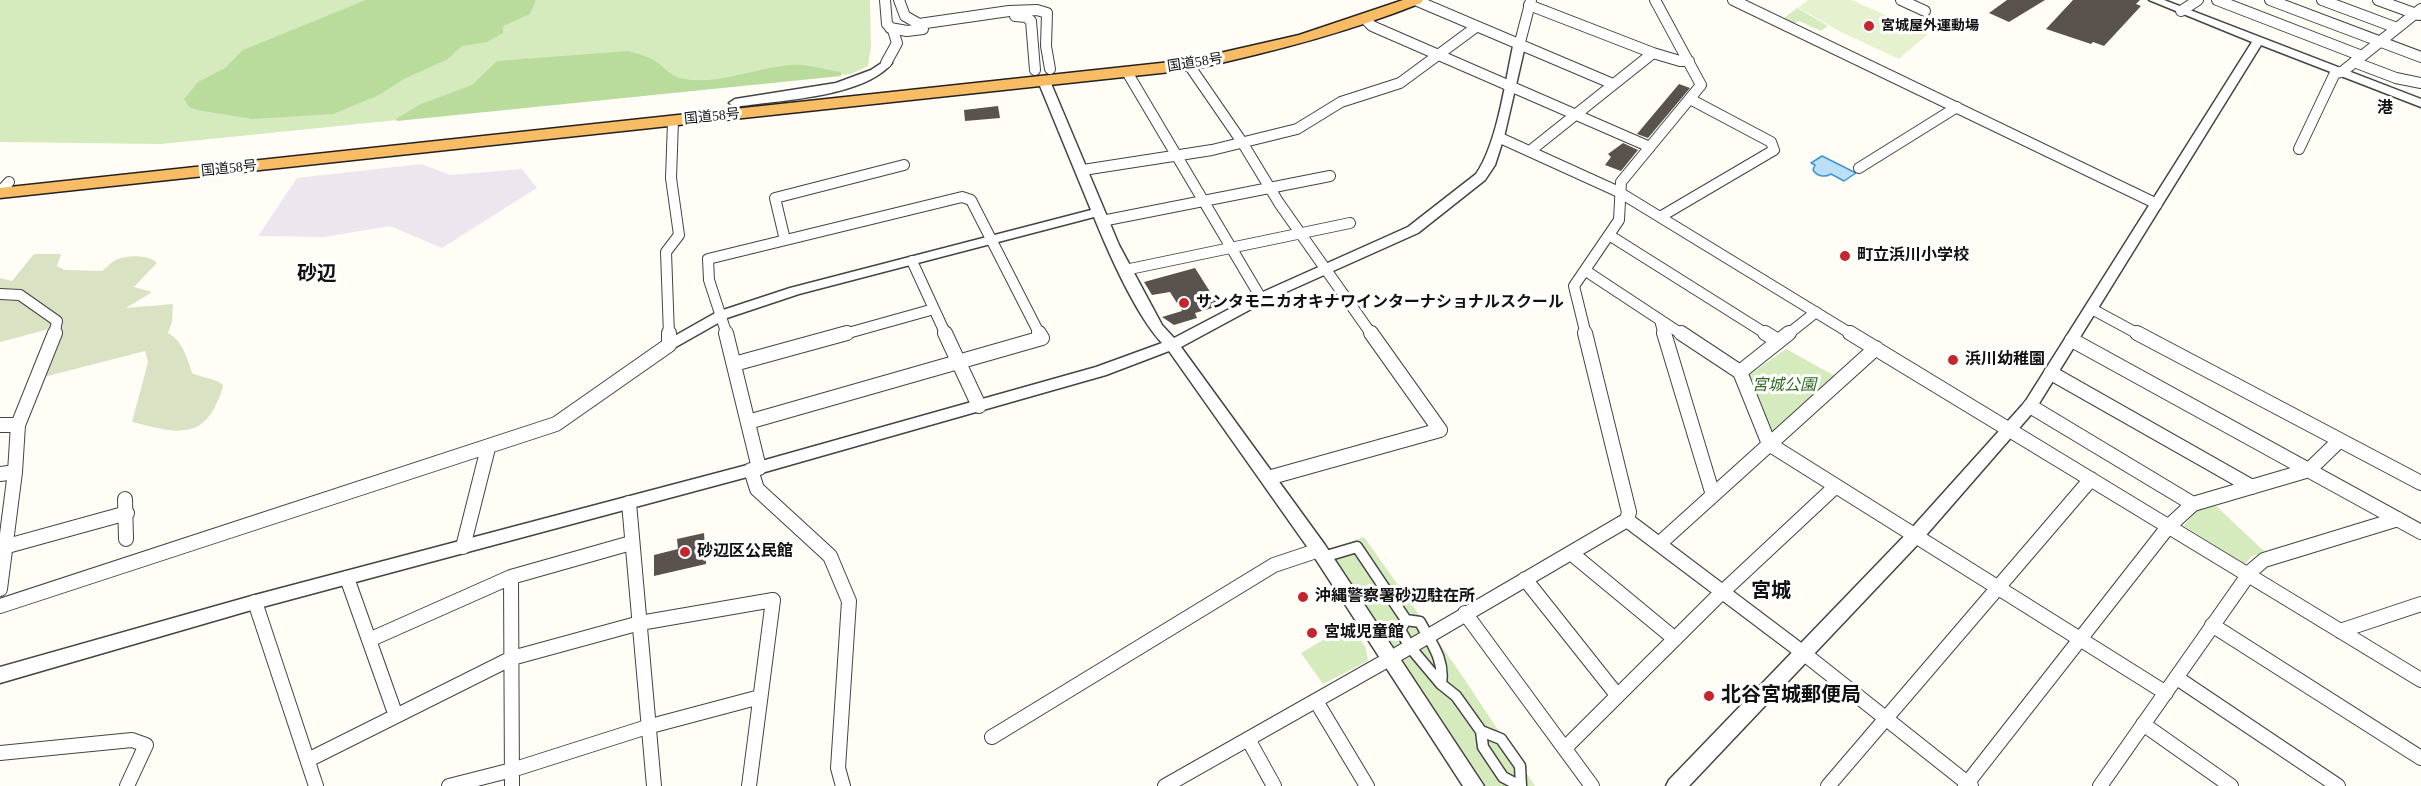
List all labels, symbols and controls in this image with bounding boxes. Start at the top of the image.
place label: 宮城屋外運動場 [1881,18,1979,34]
marker: 宮城屋外運動場 [1862,19,1876,33]
street label: 国道58号 [1166,50,1224,76]
district label: 港 [2377,99,2393,119]
street label: 国道58号 [683,106,741,128]
street label: 国道58号 [200,158,258,180]
place label: 町立浜川小学校 [1857,246,1969,266]
marker: 町立浜川小学校 [1838,249,1852,263]
district label: 砂辺 [297,263,337,287]
place label: サンタモニカオキナワインターナショナルスクール [1196,293,1564,313]
marker: サンタモニカオキナワインターナショナルスクール [1177,296,1191,310]
place label: 浜川幼稚園 [1965,350,2045,370]
marker: 浜川幼稚園 [1946,353,1960,367]
park label: 宮城公園 [1752,376,1816,396]
place label: 砂辺区公民館 [697,542,793,562]
marker: 砂辺区公民館 [678,545,692,559]
district label: 宮城 [1751,580,1791,604]
place label: 沖縄警察署砂辺駐在所 [1315,587,1475,607]
marker: 沖縄警察署砂辺駐在所 [1296,590,1310,604]
place label: 宮城児童館 [1324,623,1404,643]
marker: 宮城児童館 [1305,626,1319,640]
place label: 北谷宮城郵便局 [1721,684,1861,708]
marker: 北谷宮城郵便局 [1702,689,1716,703]

